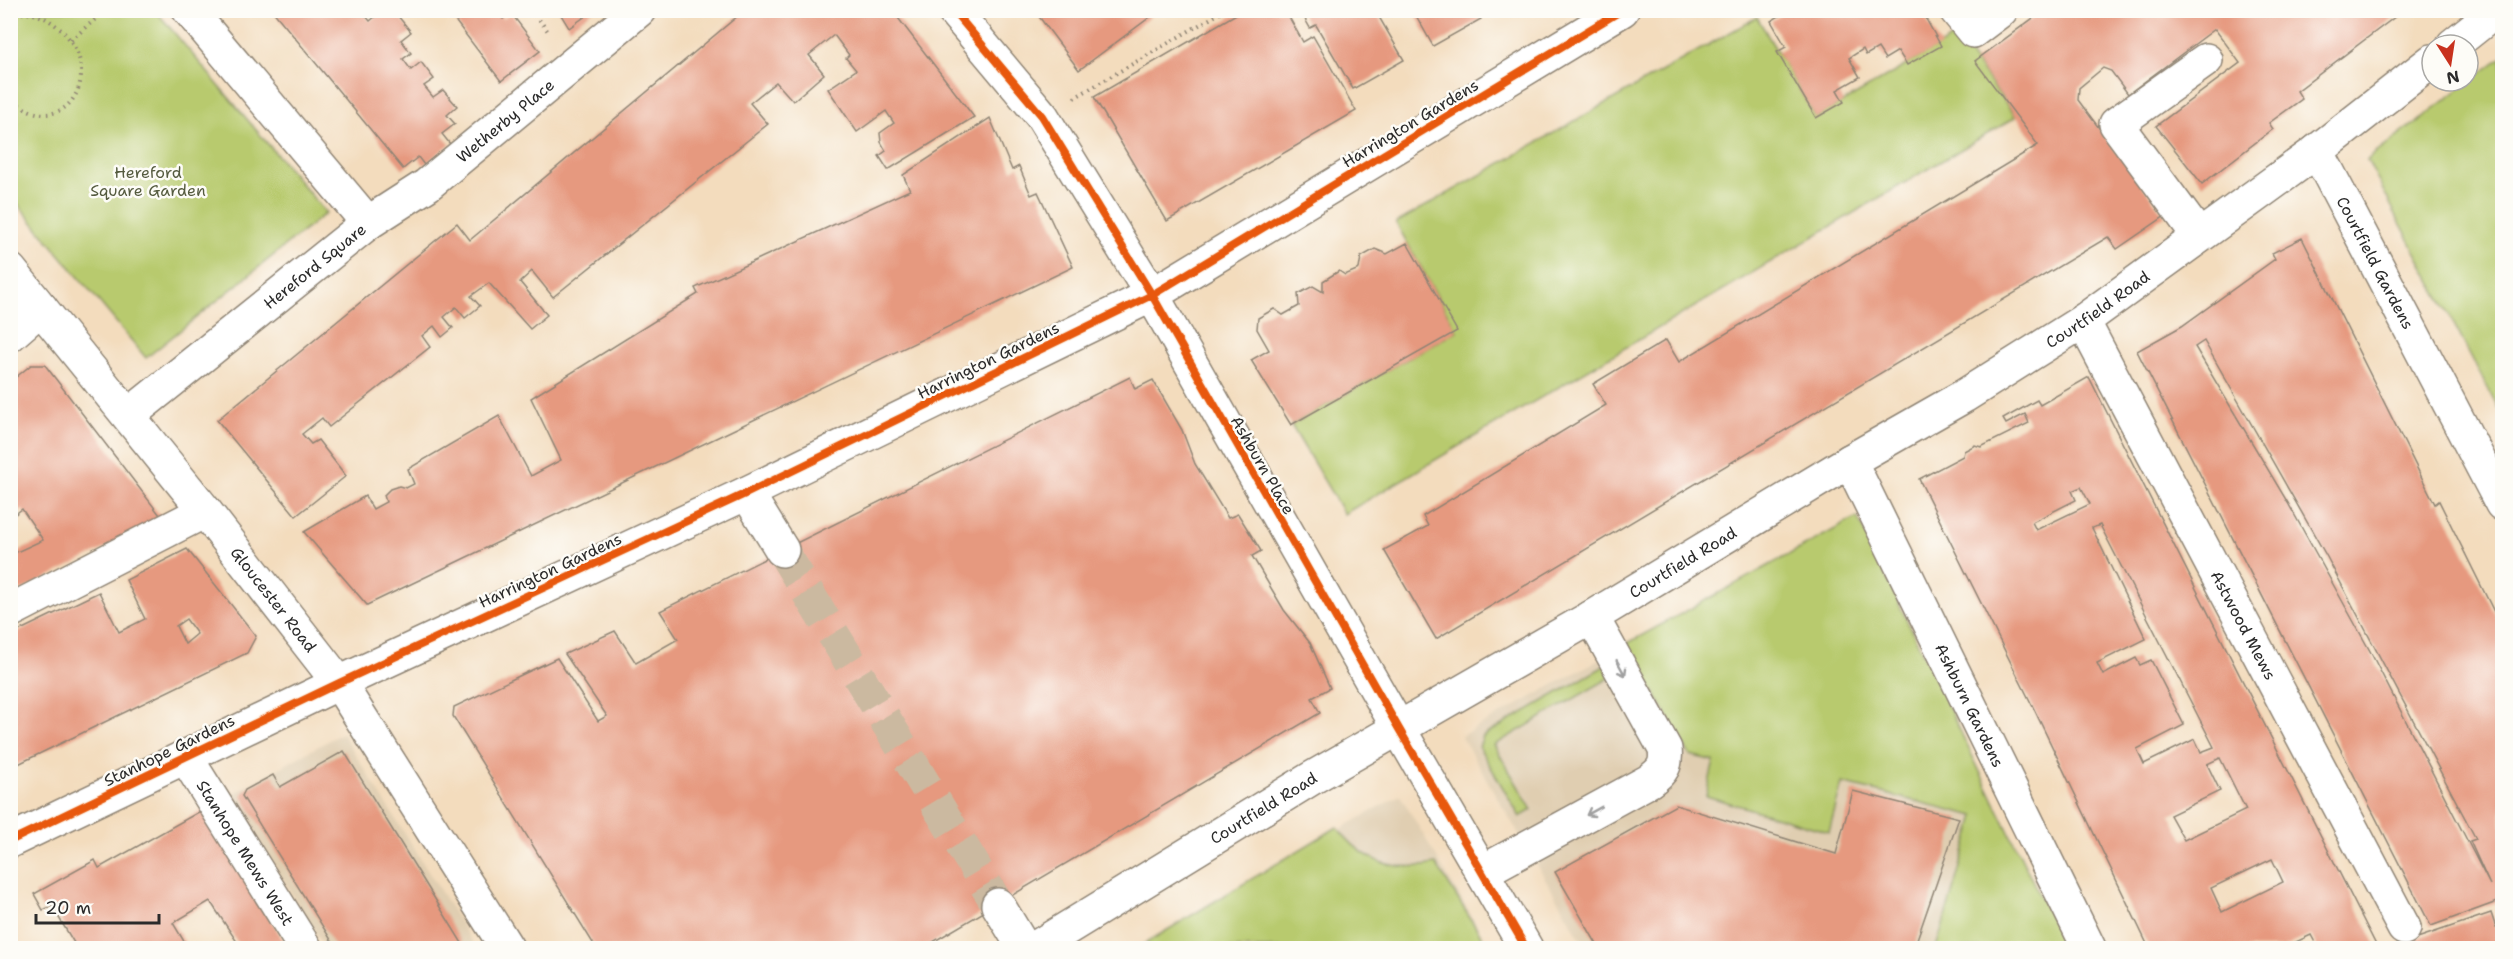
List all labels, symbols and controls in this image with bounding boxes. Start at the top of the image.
north arrow [2420,33,2480,93]
text: N [2445,66,2461,89]
street label: Wetherby Place [452,74,559,168]
street label: Harrington Gardens [1338,74,1482,173]
park label: Hereford Square Garden [90,162,206,201]
street label: Courtfield Gardens [2332,193,2419,333]
street label: Hereford Square [259,219,370,314]
street label: Courtfield Road [2042,266,2154,353]
street label: Harrington Gardens [914,317,1063,404]
street label: Ashburn Place [1226,412,1299,518]
street label: Courtfield Road [1625,522,1741,603]
street label: Harrington Gardens [475,528,625,613]
street label: Gloucester Road [226,543,321,657]
street label: Astwood Mews [2206,567,2281,684]
street label: Ashburn Gardens [1930,640,2009,771]
one-way arrow [1615,660,1627,677]
street label: Stanhope Gardens [100,710,238,791]
street label: Courtfield Road [1206,767,1321,849]
street label: Stanhope Mews West [192,776,298,930]
one-way arrow [1586,805,1603,817]
scale bar [36,887,159,925]
text: 20 m [45,896,91,920]

